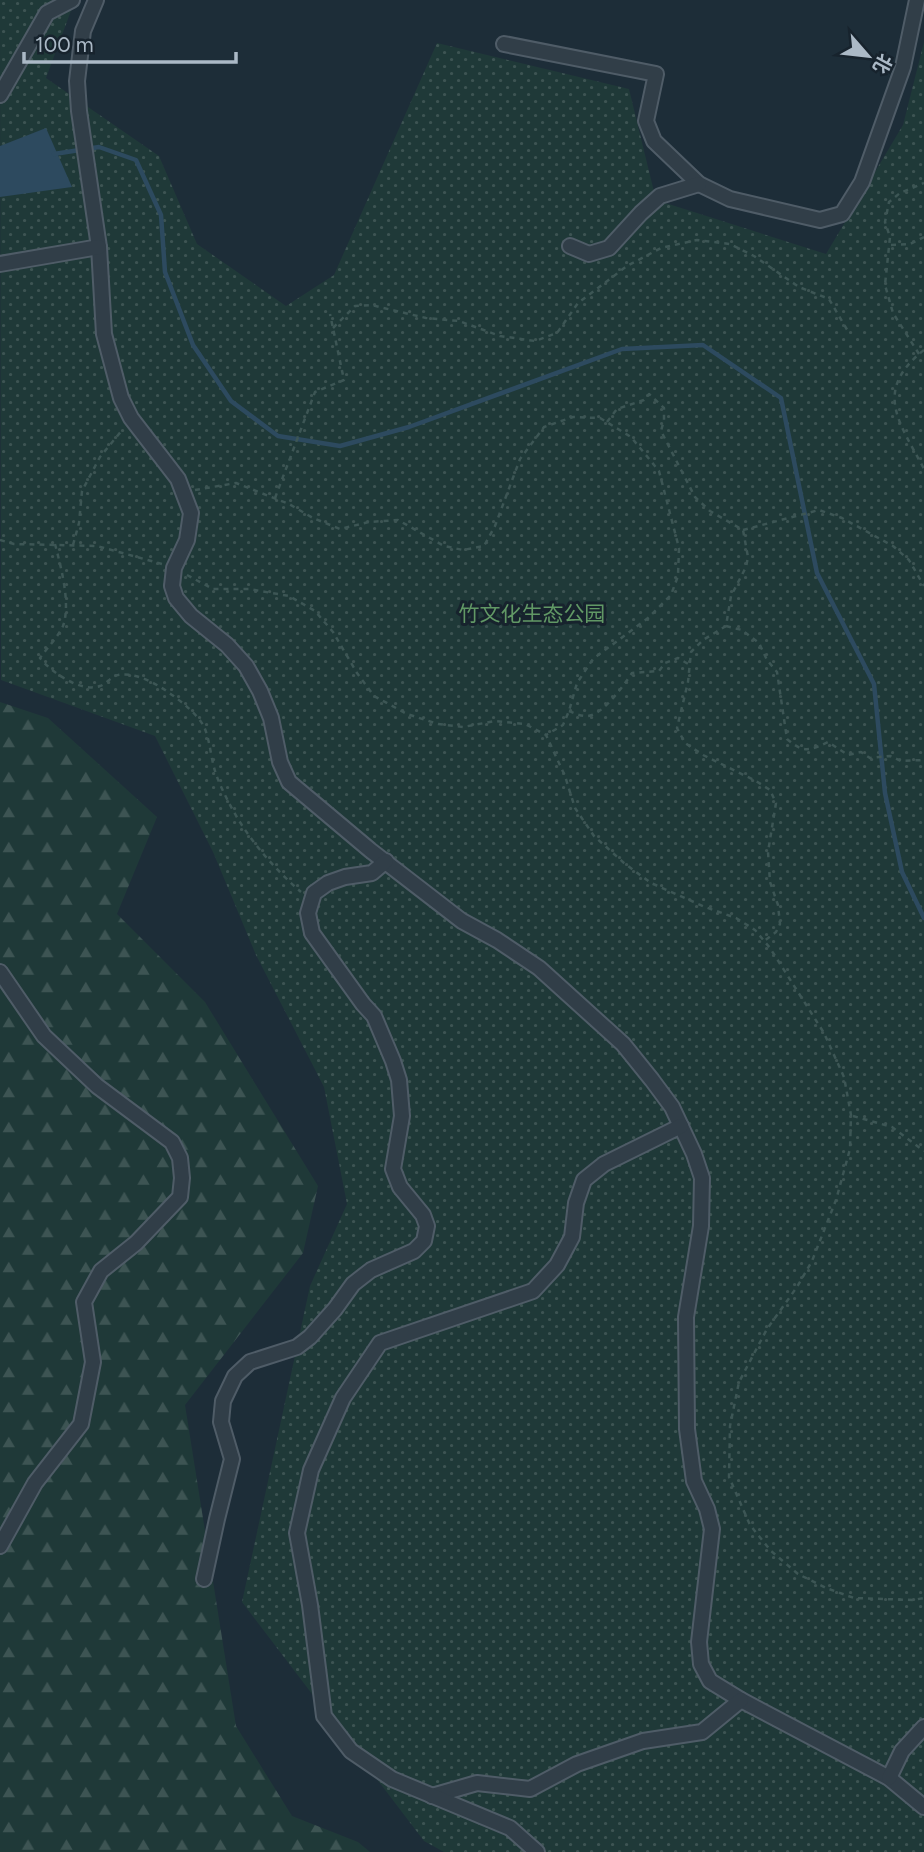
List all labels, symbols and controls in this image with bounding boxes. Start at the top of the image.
scale bar [24,21,236,65]
north arrow [833,21,903,91]
text: 100 m [35,32,94,57]
text: 北 [868,50,897,78]
park label: 竹文化生态公园 [459,601,606,626]

